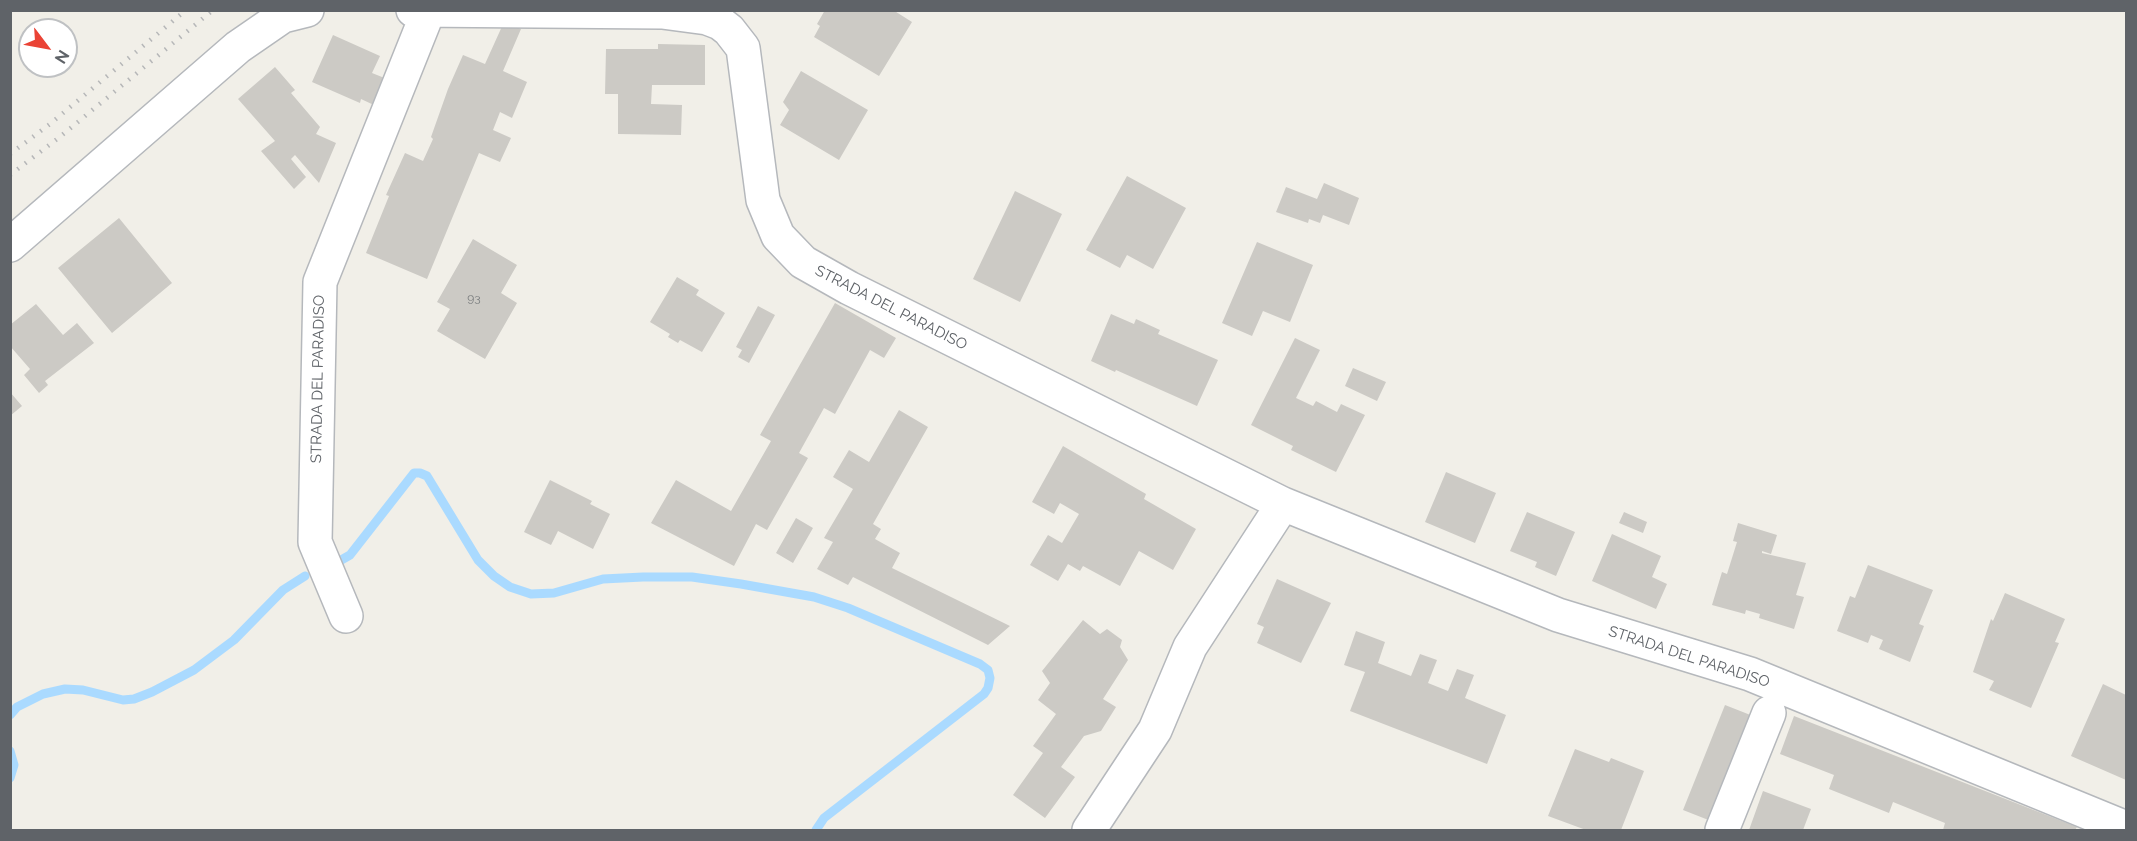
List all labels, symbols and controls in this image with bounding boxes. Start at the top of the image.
north arrow [18,18,78,78]
text: N [51,47,73,67]
street label: STRADA DEL PARADISO [812,262,970,354]
house number: 93 [467,291,481,305]
street label: STRADA DEL PARADISO [308,295,328,463]
street label: STRADA DEL PARADISO [1606,622,1772,692]

